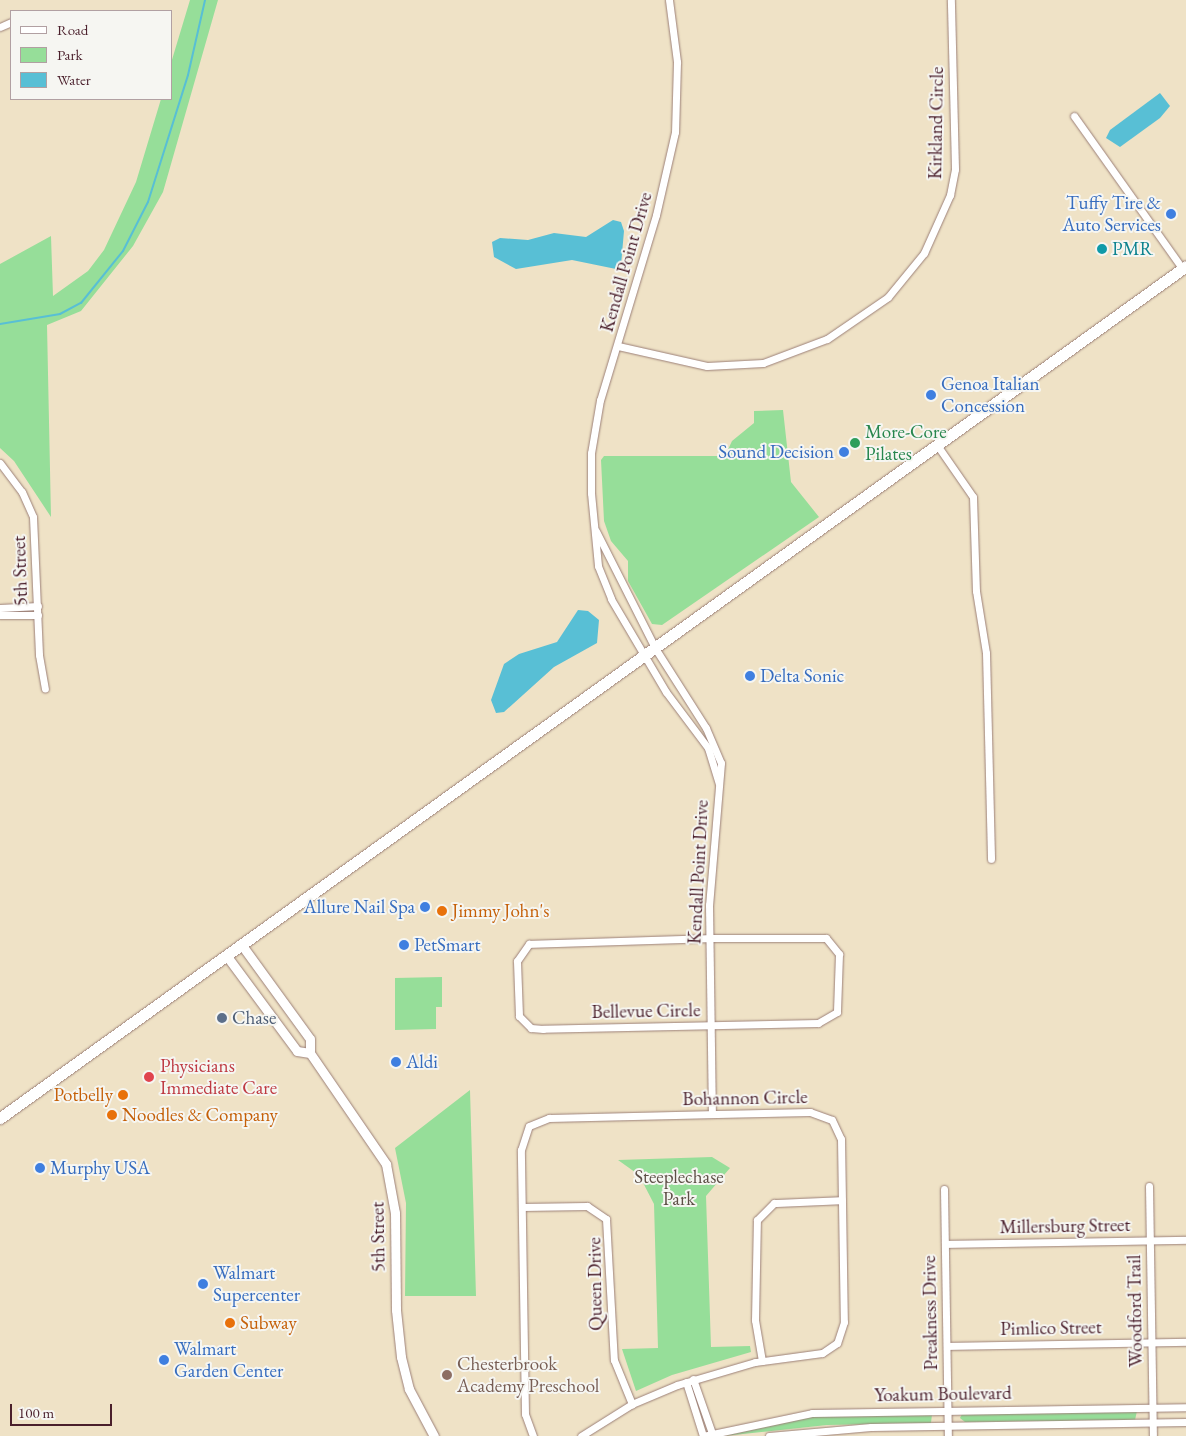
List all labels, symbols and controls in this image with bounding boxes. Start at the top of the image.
legend [10,10,172,100]
text: Road [57,20,88,39]
text: Park [57,45,83,64]
street label: Kirkland Circle [924,66,948,180]
text: Water [57,70,91,89]
street label: Kendall Point Drive [595,189,657,335]
place label: Tuffy Tire & Auto Services [1062,192,1161,236]
marker: Tuffy Tire & Auto Services [1165,208,1177,220]
place label: PMR [1112,238,1153,260]
marker: PMR [1096,243,1108,255]
place label: Genoa Italian Concession [941,373,1040,417]
marker: Genoa Italian Concession [925,389,937,401]
place label: More-Core Pilates [865,421,947,465]
marker: More-Core Pilates [849,437,861,449]
place label: Sound Decision [718,441,834,463]
marker: Sound Decision [838,446,850,458]
street label: 5th Street [7,535,33,607]
place label: Delta Sonic [760,665,844,687]
marker: Delta Sonic [744,670,756,682]
street label: Kendall Point Drive [683,799,713,945]
place label: Allure Nail Spa [304,896,415,918]
place label: Jimmy John's [452,900,549,922]
marker: Allure Nail Spa [419,901,431,913]
marker: Jimmy John's [436,905,448,917]
place label: PetSmart [414,934,480,956]
marker: PetSmart [398,939,410,951]
street label: Bellevue Circle [591,999,701,1023]
place label: Chase [232,1007,276,1029]
marker: Chase [216,1012,228,1024]
place label: Aldi [406,1051,438,1073]
place label: Physicians Immediate Care [160,1055,277,1099]
marker: Aldi [390,1056,402,1068]
marker: Physicians Immediate Care [142,1070,156,1084]
place label: Potbelly [53,1084,113,1106]
street label: Bohannon Circle [682,1086,808,1110]
marker: Potbelly [117,1089,129,1101]
place label: Noodles & Company [122,1104,278,1126]
marker: Noodles & Company [106,1109,118,1121]
place label: Murphy USA [50,1157,150,1179]
marker: Murphy USA [34,1162,46,1174]
park label: Steeplechase Park [634,1166,724,1210]
street label: 5th Street [366,1202,390,1272]
street label: Millersburg Street [999,1213,1131,1239]
street label: Queen Drive [583,1237,607,1331]
street label: Woodford Trail [1123,1254,1147,1368]
street label: Preakness Drive [918,1255,942,1371]
place label: Walmart Supercenter [213,1262,300,1306]
marker: Walmart Supercenter [197,1278,209,1290]
place label: Subway [240,1312,297,1334]
street label: Pimlico Street [1000,1316,1102,1340]
marker: Subway [224,1317,236,1329]
place label: Walmart Garden Center [174,1338,283,1382]
place label: Chesterbrook Academy Preschool [457,1353,599,1397]
marker: Walmart Garden Center [158,1354,170,1366]
marker: Chesterbrook Academy Preschool [441,1369,453,1381]
street label: Yoakum Boulevard [874,1381,1012,1407]
scale bar [12,1394,115,1426]
text: 100 m [18,1403,54,1422]

